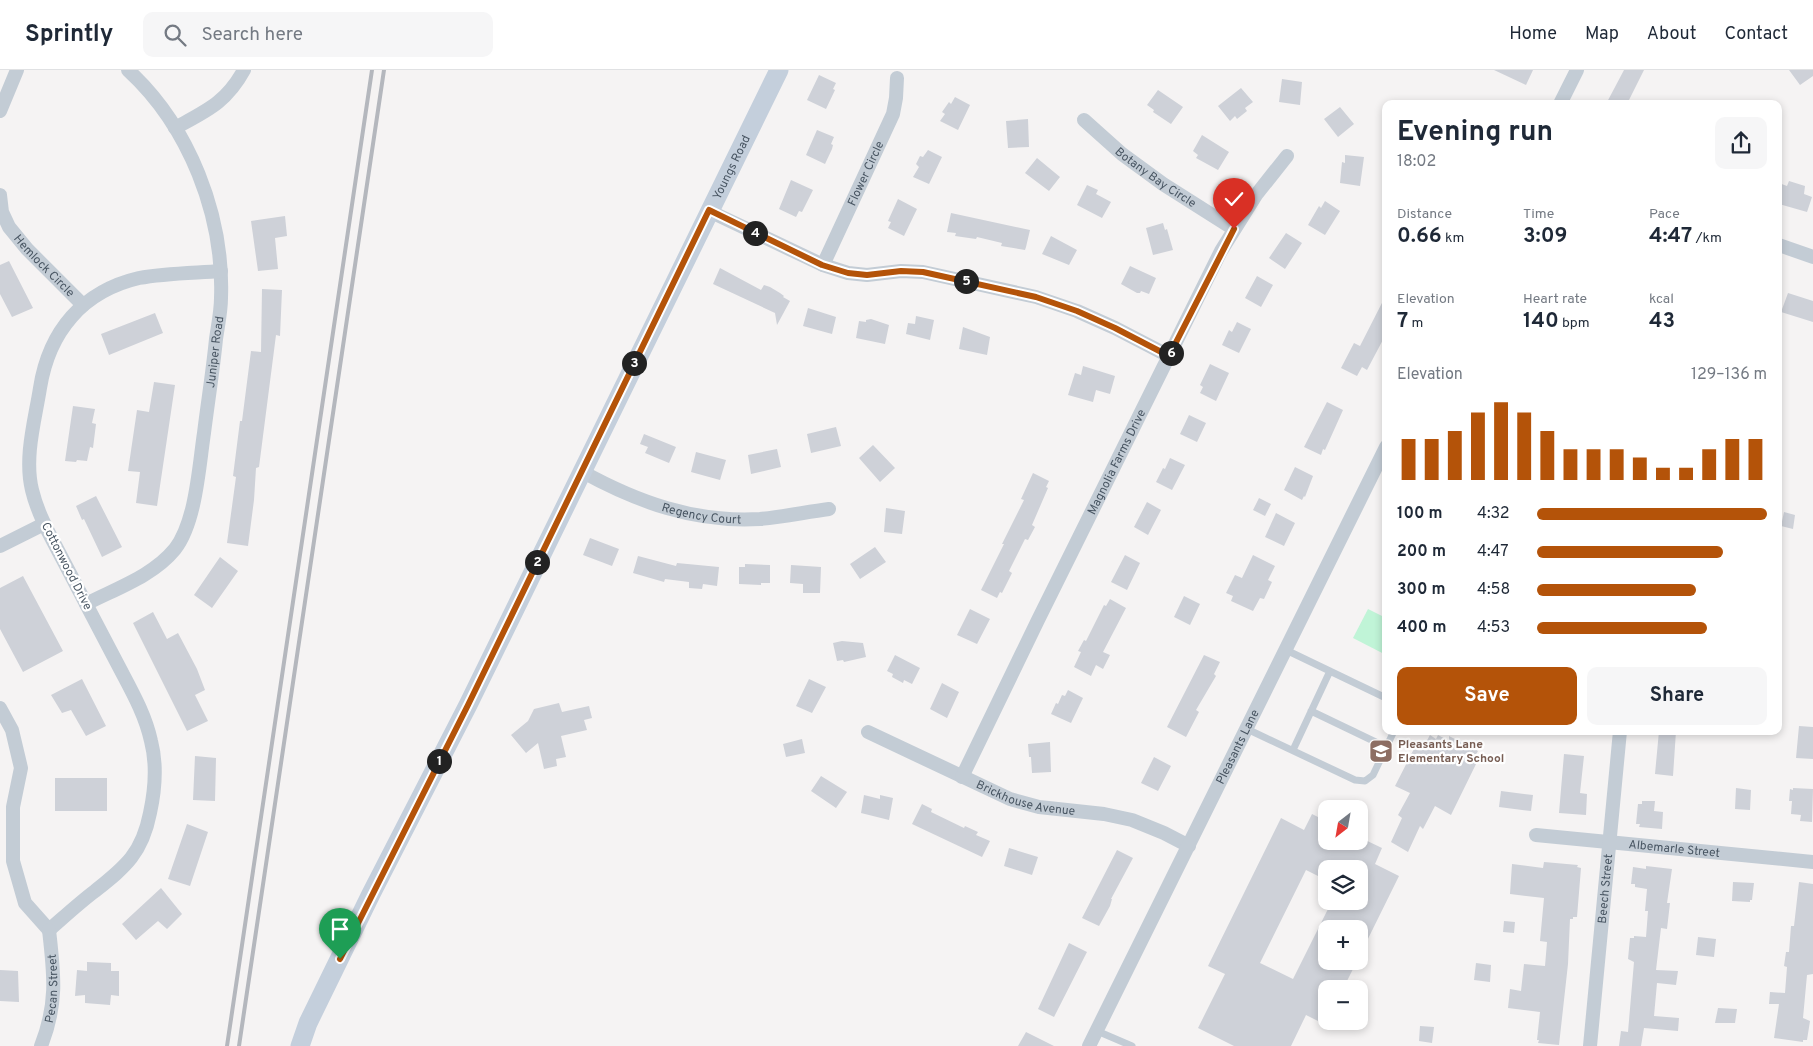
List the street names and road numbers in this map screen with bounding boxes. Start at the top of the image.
street label: Youngs Road [710,133,755,203]
street label: Flower Circle [844,139,888,209]
street label: Botany Bay Circle [1111,144,1199,212]
street label: Hemlock Circle [9,232,78,301]
street label: Juniper Road [203,315,228,389]
street label: Magnolia Farms Drive [1084,407,1150,518]
street label: Regency Court [659,500,742,528]
street label: Cottonwood Drive [37,520,95,613]
street label: Pleasants Lane [1213,707,1264,787]
street label: Brickhouse Avenue [973,777,1076,820]
street label: Albemarle Street [1628,837,1721,862]
street label: Beech Street [1595,853,1617,924]
street label: Pecan Street [42,953,62,1025]

